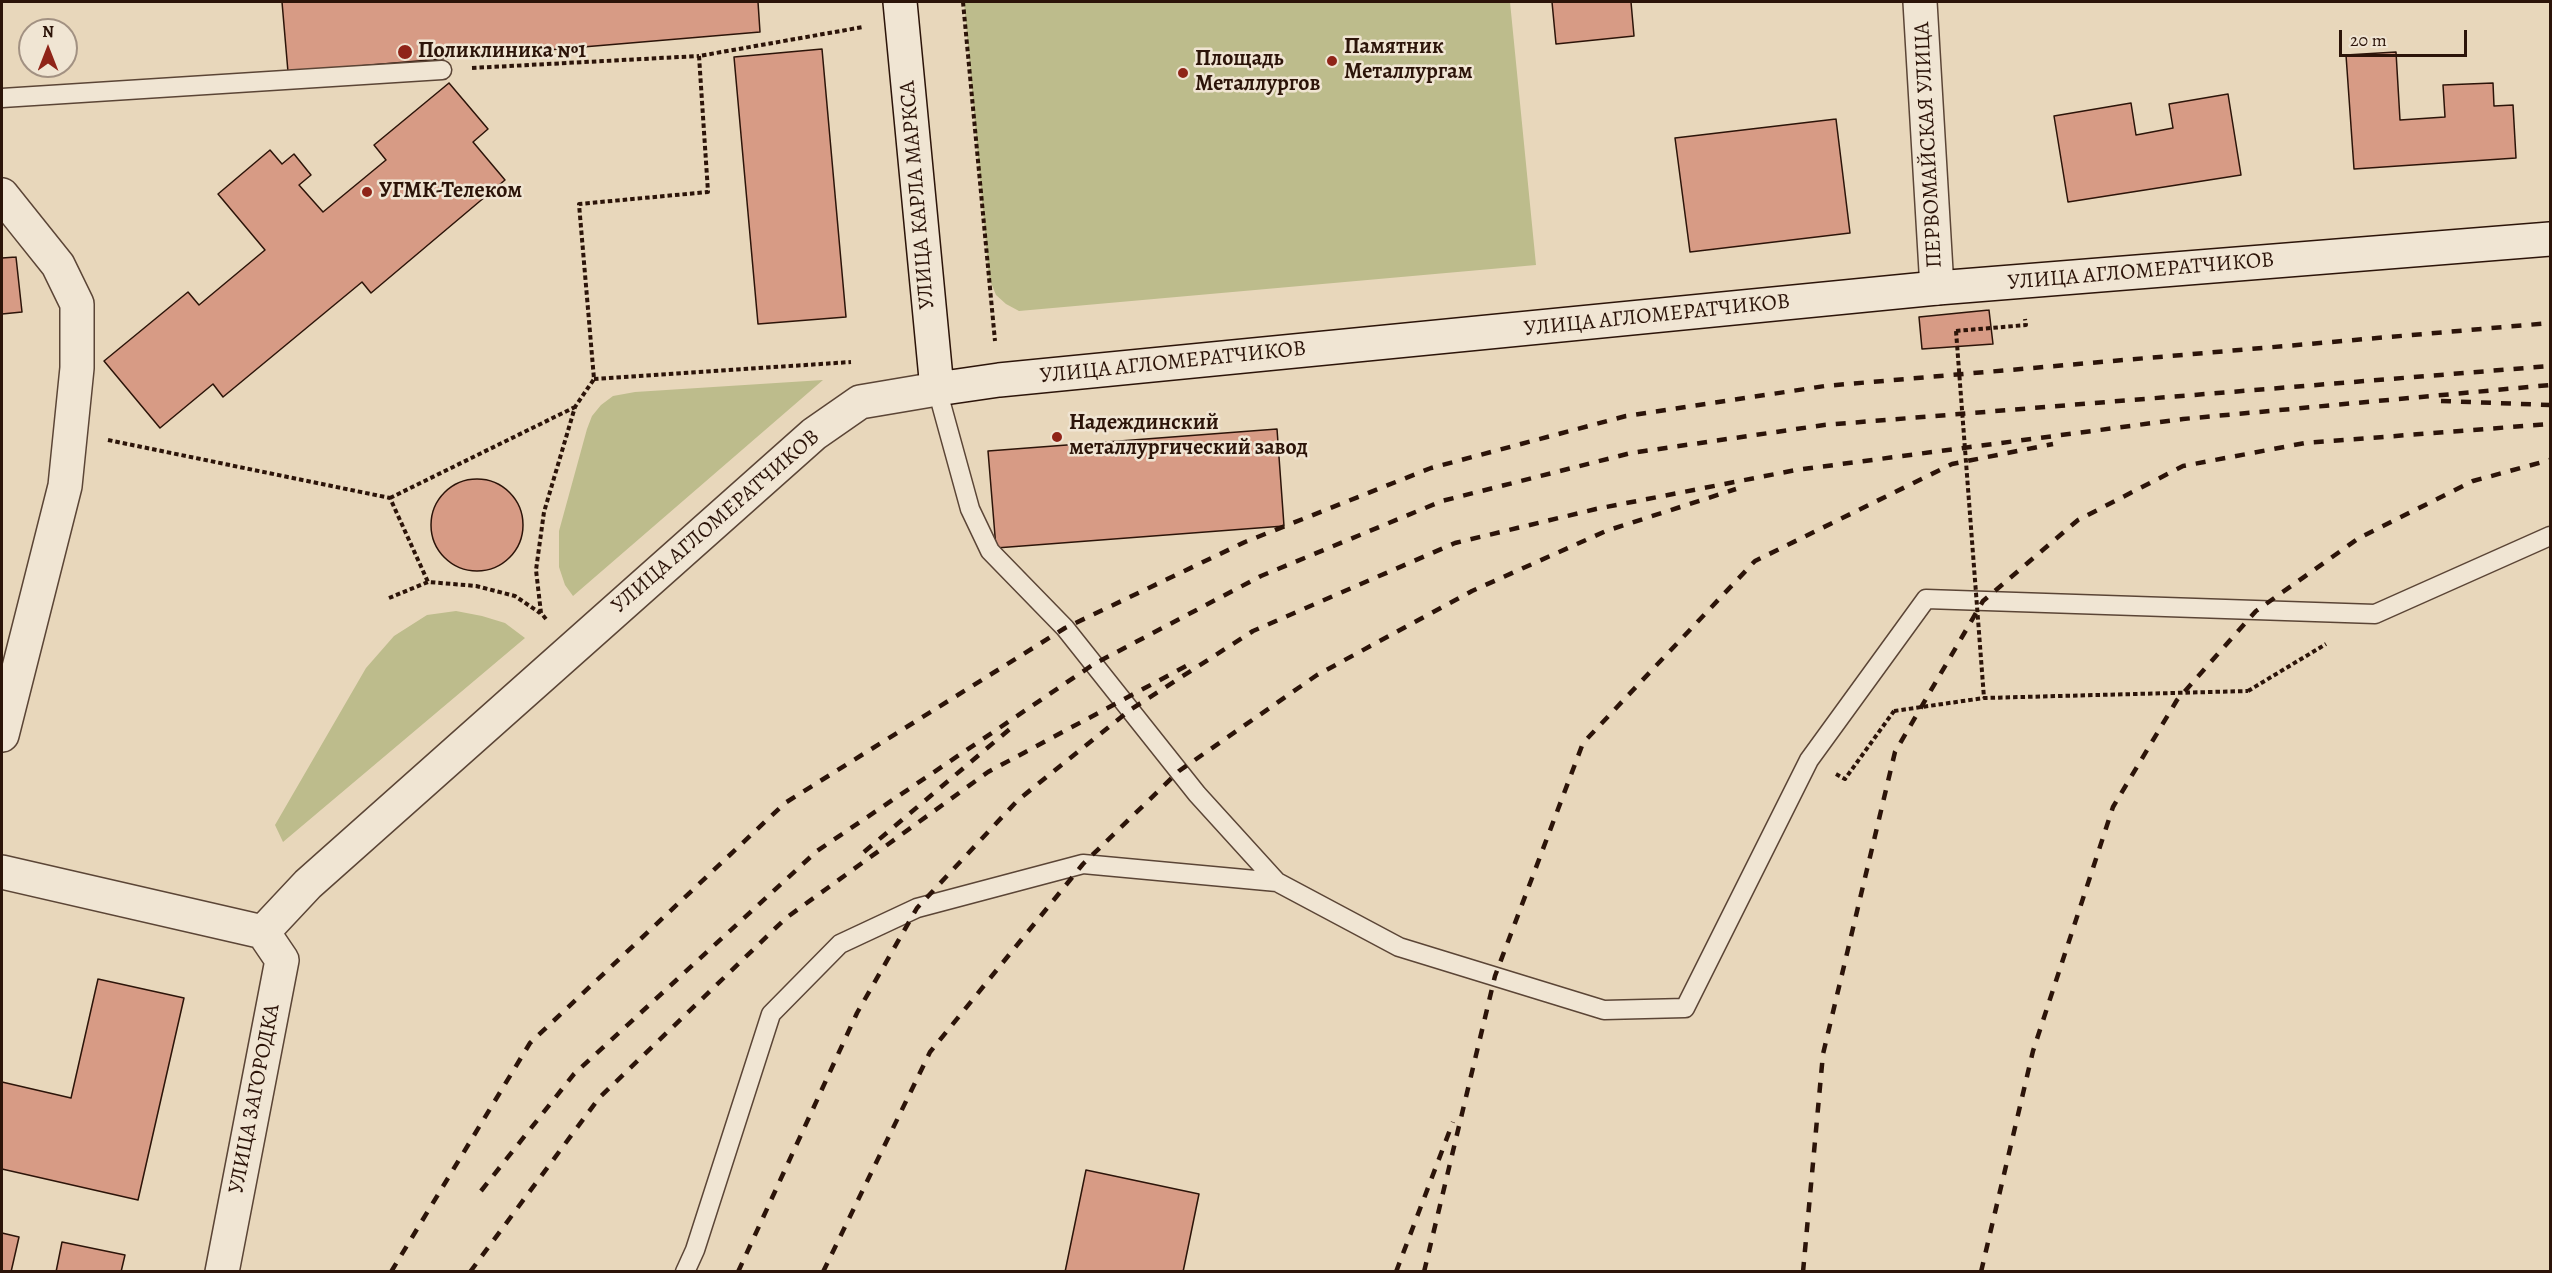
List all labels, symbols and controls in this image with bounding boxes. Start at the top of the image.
north arrow [18,18,78,78]
scale bar [2342,18,2470,56]
text: N [42,21,54,43]
street label: ПЕРВОМАЙСКАЯ УЛИЦА [1909,21,1949,269]
text: 20 m [2350,28,2387,52]
place label: Памятник Металлургам [1344,35,1473,86]
place label: Поликлиника №1 [418,39,586,65]
marker: Поликлиника №1 [396,43,414,61]
place label: Площадь Металлургов [1195,47,1320,98]
marker: Памятник Металлургам [1325,54,1339,68]
marker: Площадь Металлургов [1176,66,1190,80]
street label: УЛИЦА КАРЛА МАРКСА [895,80,941,310]
place label: УГМК-Телеком [379,179,522,205]
marker: УГМК-Телеком [360,185,374,199]
street label: УЛИЦА АГЛОМЕРАТЧИКОВ [2007,247,2275,297]
street label: УЛИЦА АГЛОМЕРАТЧИКОВ [1523,289,1791,343]
street label: УЛИЦА АГЛОМЕРАТЧИКОВ [1039,336,1307,390]
place label: Надеждинский металлургический завод [1069,411,1308,463]
street label: УЛИЦА АГЛОМЕРАТЧИКОВ [606,424,826,620]
marker: Надеждинский металлургический завод [1050,430,1064,444]
street label: УЛИЦА ЗАГОРОДКА [224,1002,286,1196]

